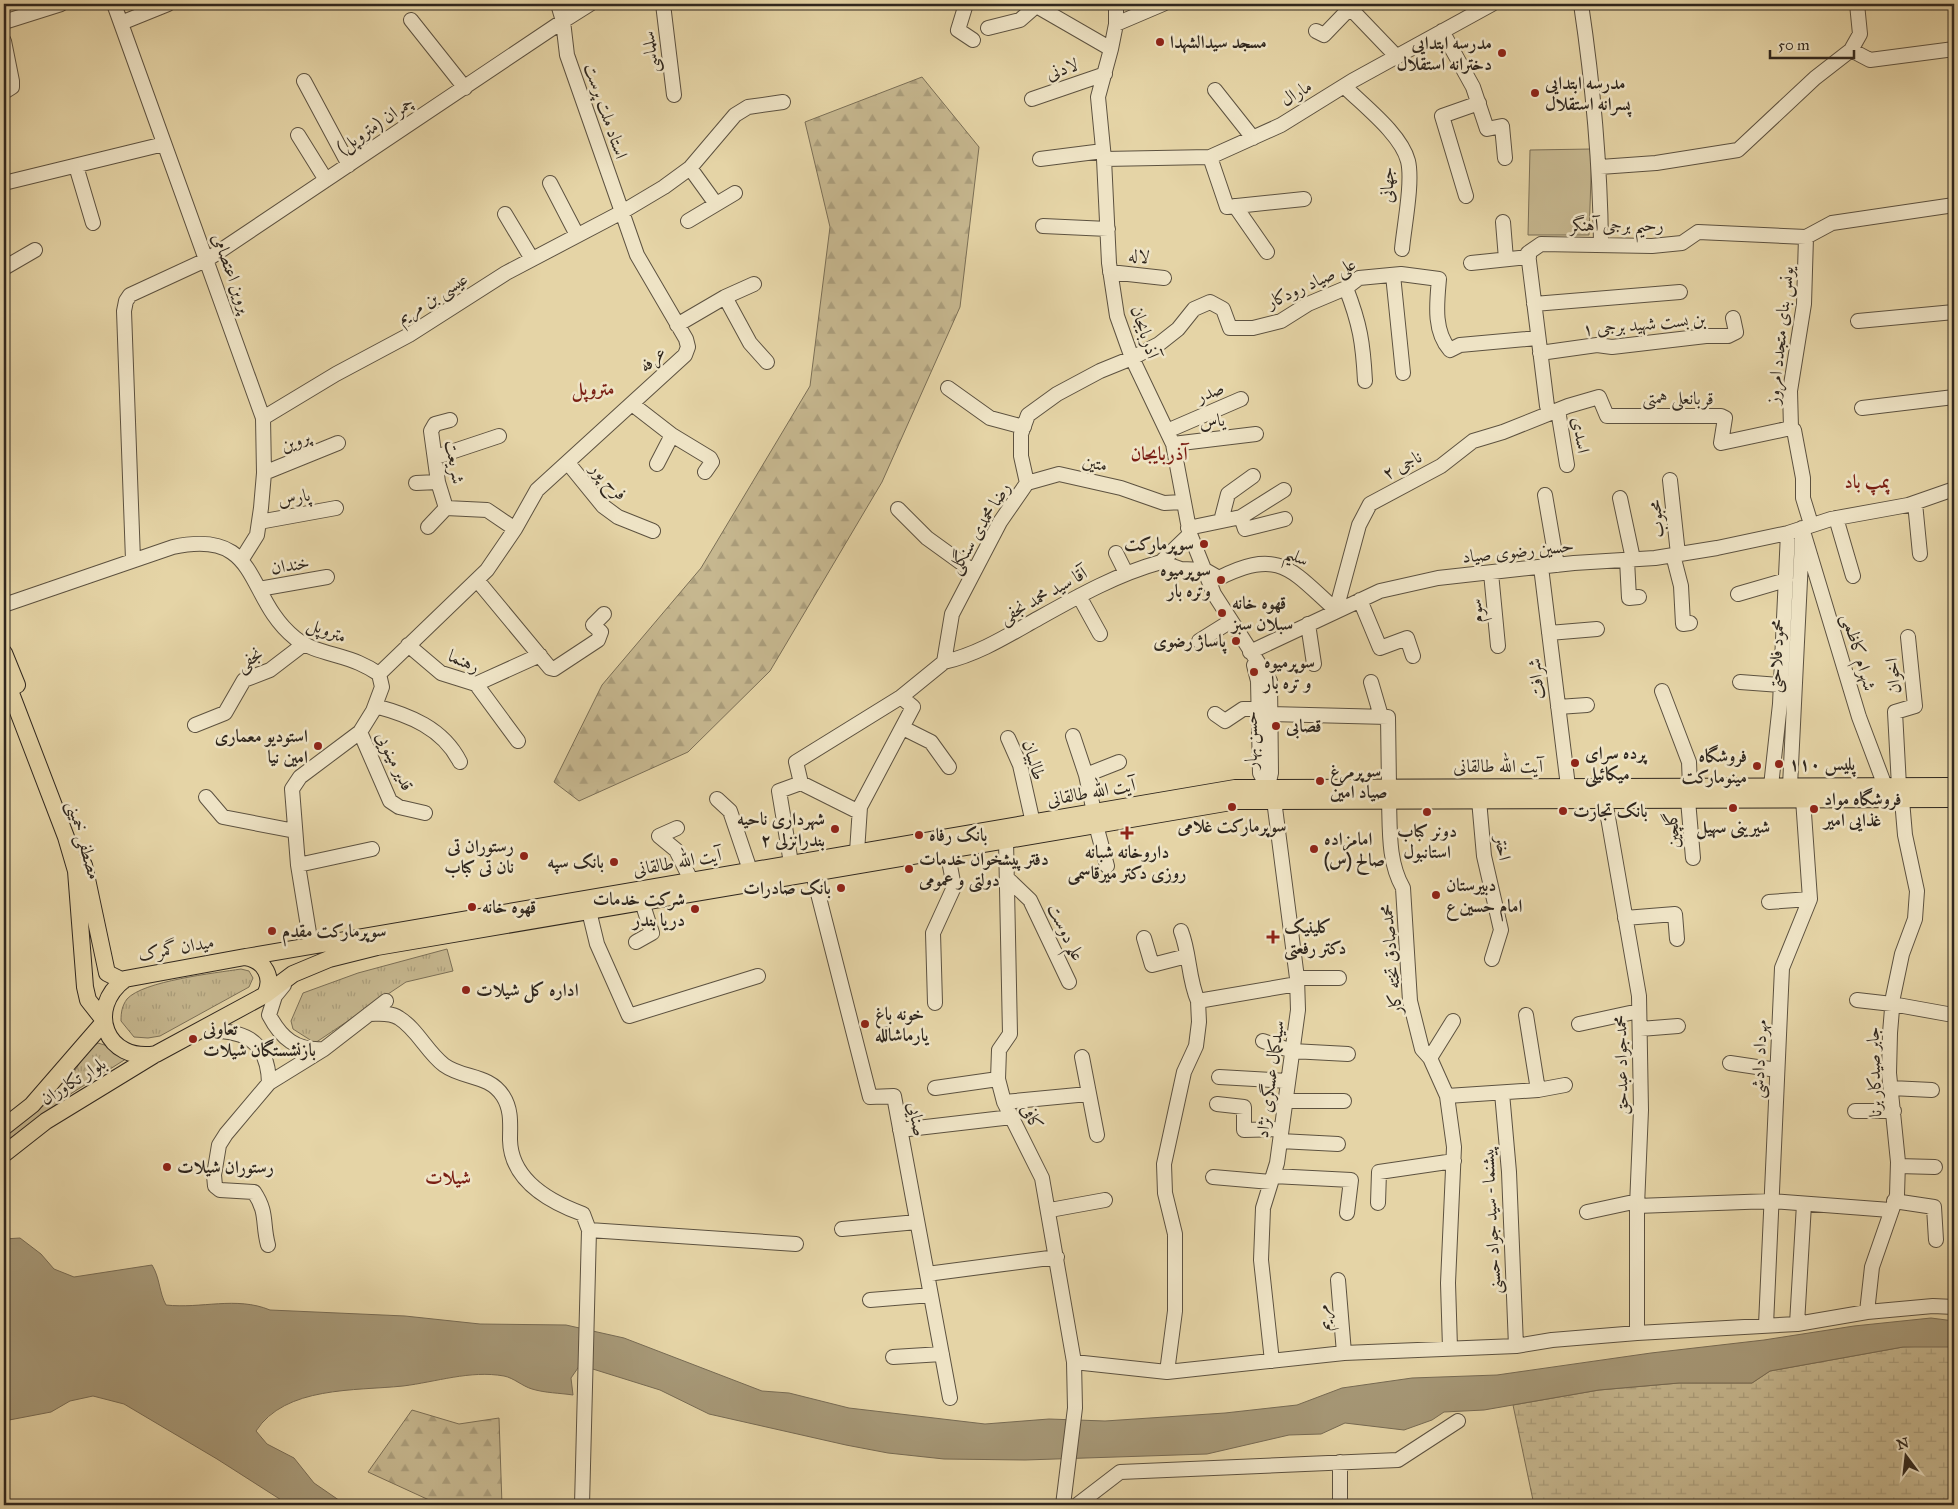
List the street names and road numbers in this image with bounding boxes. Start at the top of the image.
street label: سلماسی [637,30,665,74]
street label: لادنی [1043,53,1081,85]
street label: استاد ملت پرست [579,60,633,162]
street label: مارال [1276,75,1316,111]
street label: چمران (متروپل) [332,91,419,160]
street label: جهانی [1376,167,1398,203]
street label: رحیم برجی آهنگر [1568,214,1664,243]
street label: پروین اعتصامی [207,230,257,318]
street label: لاله [1127,244,1151,268]
street label: علی صیاد رودکار [1261,253,1360,316]
street label: یونس بنای متجدد امروز [1762,263,1800,407]
street label: عیسی بن مریم [392,268,474,333]
street label: آذربایجان [1126,303,1165,363]
street label: بن بست شهید برجی ۱ [1581,308,1707,341]
street label: عرفه [634,341,672,378]
street label: صدر [1191,376,1227,408]
street label: قربانعلی همتی [1642,386,1714,412]
street label: یاس [1198,408,1228,433]
street label: اسدی [1567,415,1595,455]
street label: پروین [277,425,315,457]
street label: شریعت [439,438,470,486]
street label: ناجی ۲ [1378,446,1426,484]
street label: متین [1080,450,1110,476]
street label: فرح پور [581,456,632,508]
street label: رضا محمدی سنگلی [942,478,1017,579]
street label: پارس [276,483,314,513]
street label: محبوب [1643,499,1669,539]
street label: حسین رضوی صیاد [1461,534,1575,568]
street label: سلیم [1279,541,1312,577]
street label: خندان [269,551,311,579]
street label: آقا سید محمد نجفی [995,561,1094,630]
street label: سوم [1464,597,1493,624]
street label: شهرام کاظمی [1832,611,1881,695]
street label: متروپل [303,612,350,650]
street label: محمود فلاحتی [1763,618,1791,694]
street label: نجفی [231,642,268,677]
street label: رهنما [445,644,483,678]
street label: شرافت [1523,657,1550,701]
street label: اخوان [1880,657,1906,695]
street label: حسن بهار [1240,711,1263,771]
street label: قدیر مینویی [370,728,419,795]
street label: طالبیان [1018,737,1050,783]
street label: آیت الله طالقانی [1453,752,1545,778]
street label: آیت الله طالقانی [1044,770,1139,812]
street label: مصطفی خمینی [60,798,106,882]
street label: گلچین [1659,810,1686,850]
street label: اختر [1490,832,1516,862]
street label: آیت الله طالقانی [630,840,725,882]
street label: علم دوست [1036,900,1089,967]
street label: محمدصادق تخته کار [1375,903,1407,1017]
street label: میدان گمرک [136,931,216,966]
street label: محمدجواد عبدحق [1609,1015,1633,1115]
street label: سیدکمال عسگری نژاد [1251,1019,1290,1139]
street label: مهرداد دادشی [1746,1019,1774,1099]
street label: جابر صیدکار برنا [1861,1026,1887,1118]
street label: بلوار تکاوران [36,1052,110,1110]
street label: صنایی [902,1100,931,1138]
street label: کافی [1016,1100,1048,1134]
street label: پیشنما - سید جواد حسنی [1476,1145,1508,1295]
street label: مریم [1311,1303,1340,1332]

